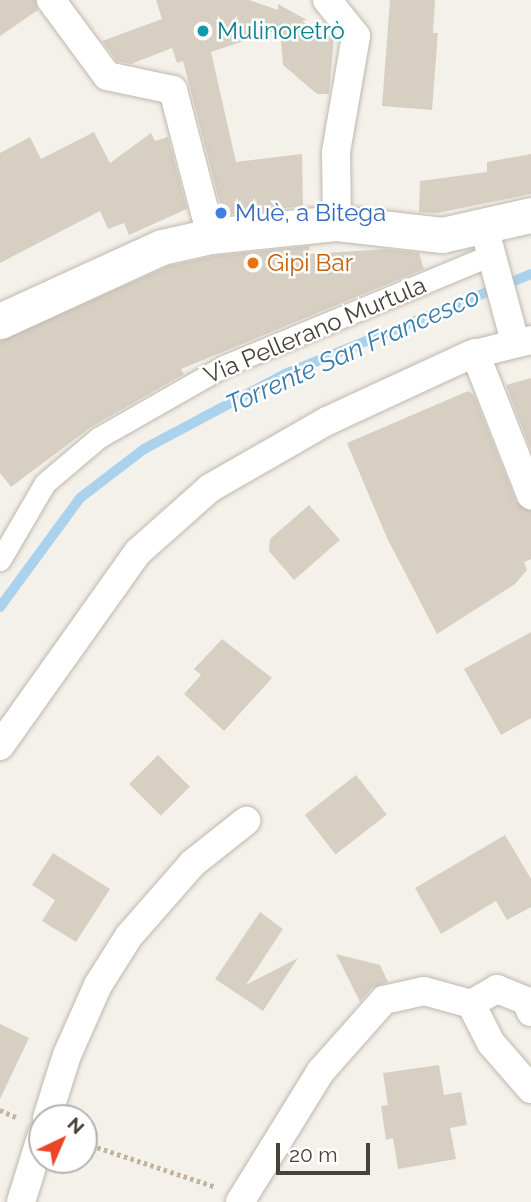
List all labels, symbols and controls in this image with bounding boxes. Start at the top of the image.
place label: Mulinoretrò [217,17,345,45]
marker: Mulinoretrò [195,23,211,39]
place label: Muè, a Bitega [235,199,386,227]
marker: Muè, a Bitega [213,205,229,221]
place label: Gipi Bar [267,249,353,277]
marker: Gipi Bar [245,255,261,271]
street label: Via Pellerano Murtula [200,270,430,390]
water label: Torrente San Francesco [221,281,485,421]
north arrow [28,1104,98,1174]
text: N [63,1112,89,1138]
scale bar [279,1128,374,1172]
text: 20 m [289,1142,337,1167]

